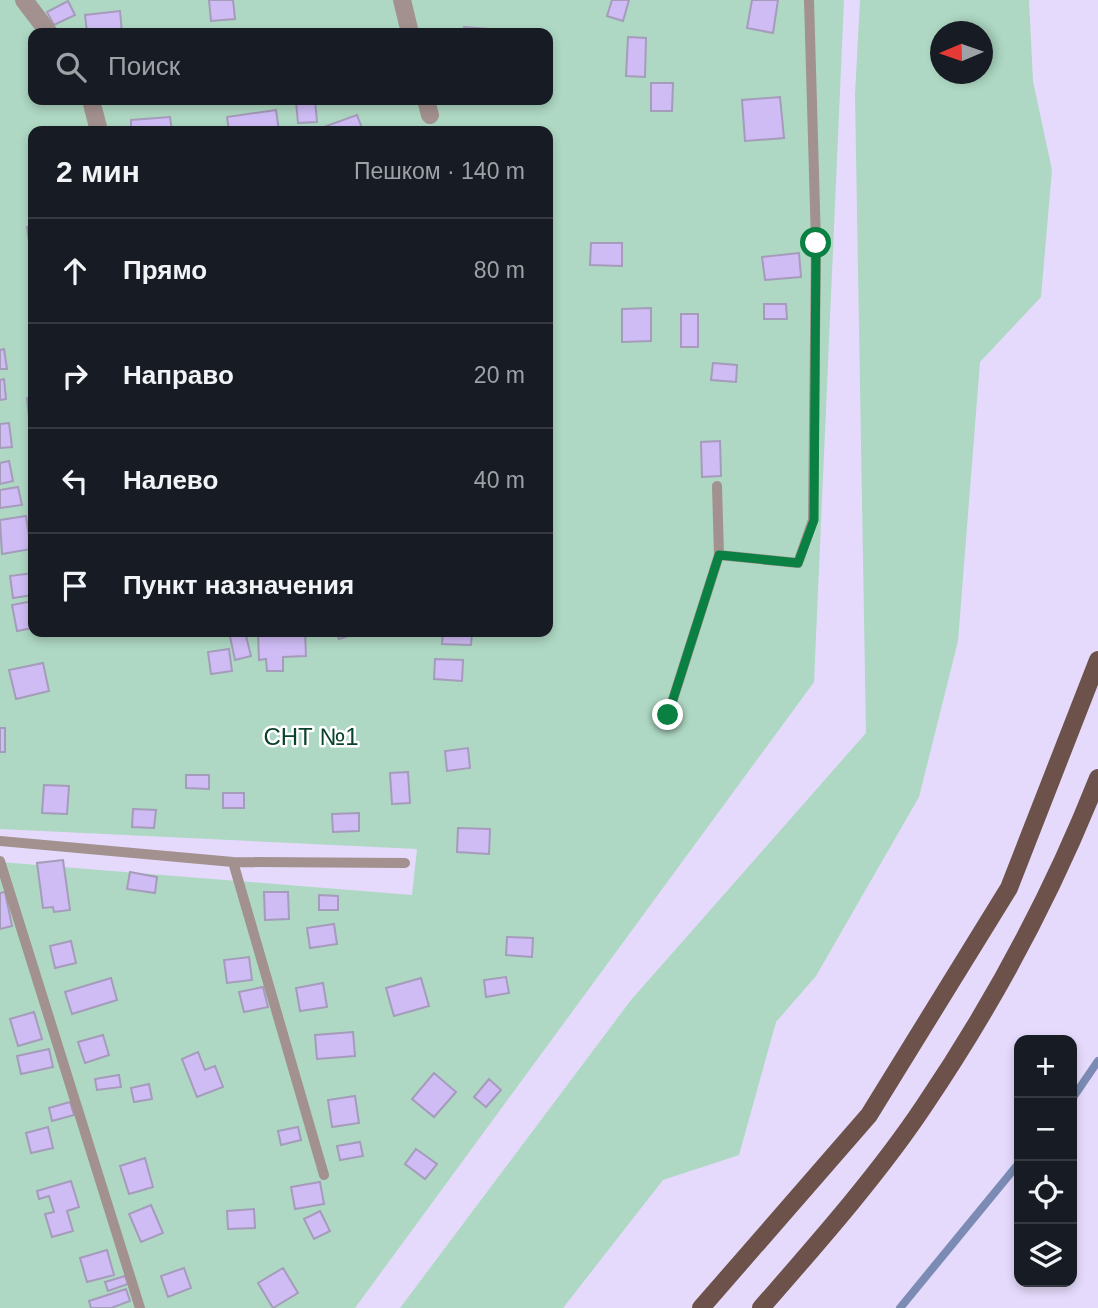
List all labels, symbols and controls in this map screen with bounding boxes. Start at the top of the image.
north arrow [930,21,993,84]
search box [28,28,553,105]
icon: search [52,48,90,86]
text: Поиск [108,51,180,81]
text: 2 мин [56,155,140,188]
text: Пешком · 140 m [354,158,525,184]
route start [800,227,831,258]
icon: ahead [56,252,94,290]
text: Прямо [123,255,207,285]
text: 80 m [474,257,525,283]
icon: right [56,357,94,395]
text: Направо [123,360,234,390]
text: 20 m [474,362,525,388]
icon: left [56,462,94,500]
text: Налево [123,465,218,495]
text: 40 m [474,467,525,493]
icon: arrive [56,567,94,605]
text: Пункт назначения [123,570,354,600]
route end [652,699,683,730]
park label: СНТ №1 [263,723,359,750]
map controls [1014,1035,1077,1287]
button: + [1014,1035,1077,1098]
button: − [1014,1098,1077,1161]
button: locate [1014,1161,1077,1224]
button: layers [1014,1224,1077,1287]

